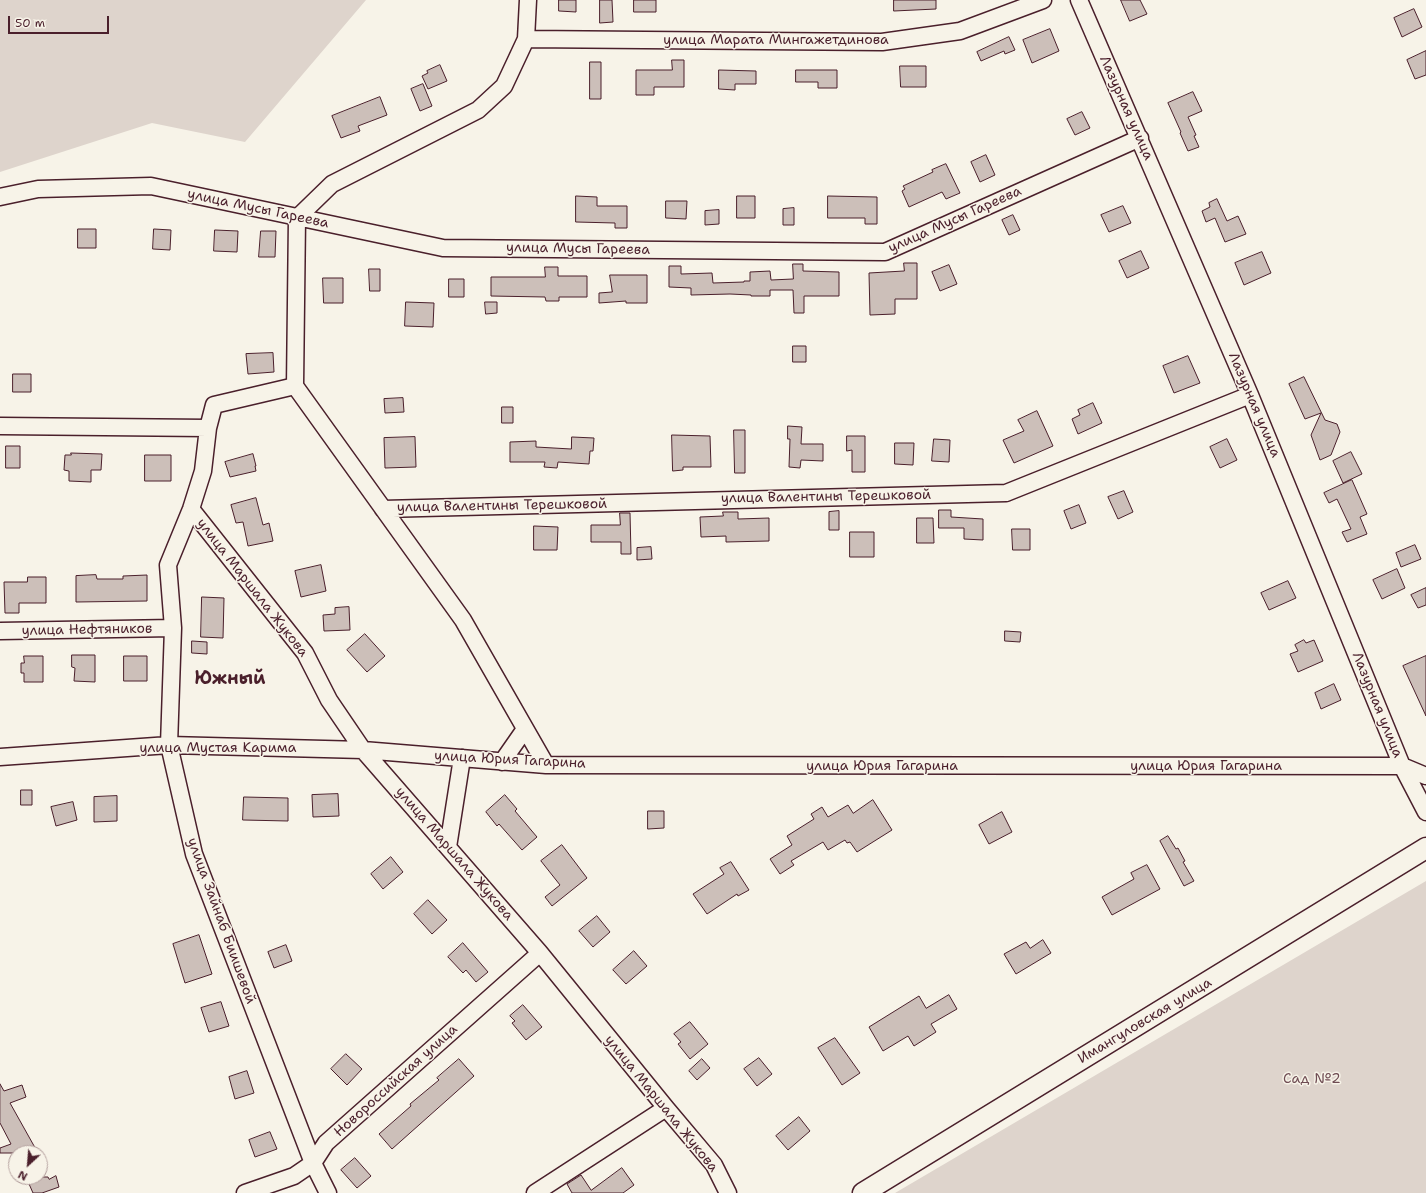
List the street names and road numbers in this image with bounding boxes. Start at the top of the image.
street label: улица Марата Мингажетдинова [663,32,889,48]
street label: Лазурная улица [1095,53,1157,163]
street label: улица Мусы Гареева [886,183,1024,257]
street label: улица Мусы Гареева [186,186,330,232]
street label: улица Мусы Гареева [506,239,650,259]
street label: Лазурная улица [1224,350,1284,460]
street label: улица Валентины Терешковой [721,487,931,507]
street label: улица Валентины Терешковой [397,496,607,516]
street label: улица Маршала Жукова [193,515,311,661]
street label: улица Нефтяников [22,620,152,640]
street label: Лазурная улица [1348,650,1406,760]
street label: улица Мустая Карима [140,740,296,756]
street label: улица Юрия Гагарина [434,748,586,772]
street label: улица Юрия Гагарина [806,758,958,774]
street label: улица Юрия Гагарина [1130,758,1282,774]
street label: улица Маршала Жукова [392,784,516,924]
street label: улица Зайнаб Биишевой [183,836,259,1006]
street label: Имангуловская улица [1075,974,1215,1068]
street label: Новороссийская улица [331,1021,461,1141]
street label: улица Маршала Жукова [601,1032,721,1176]

